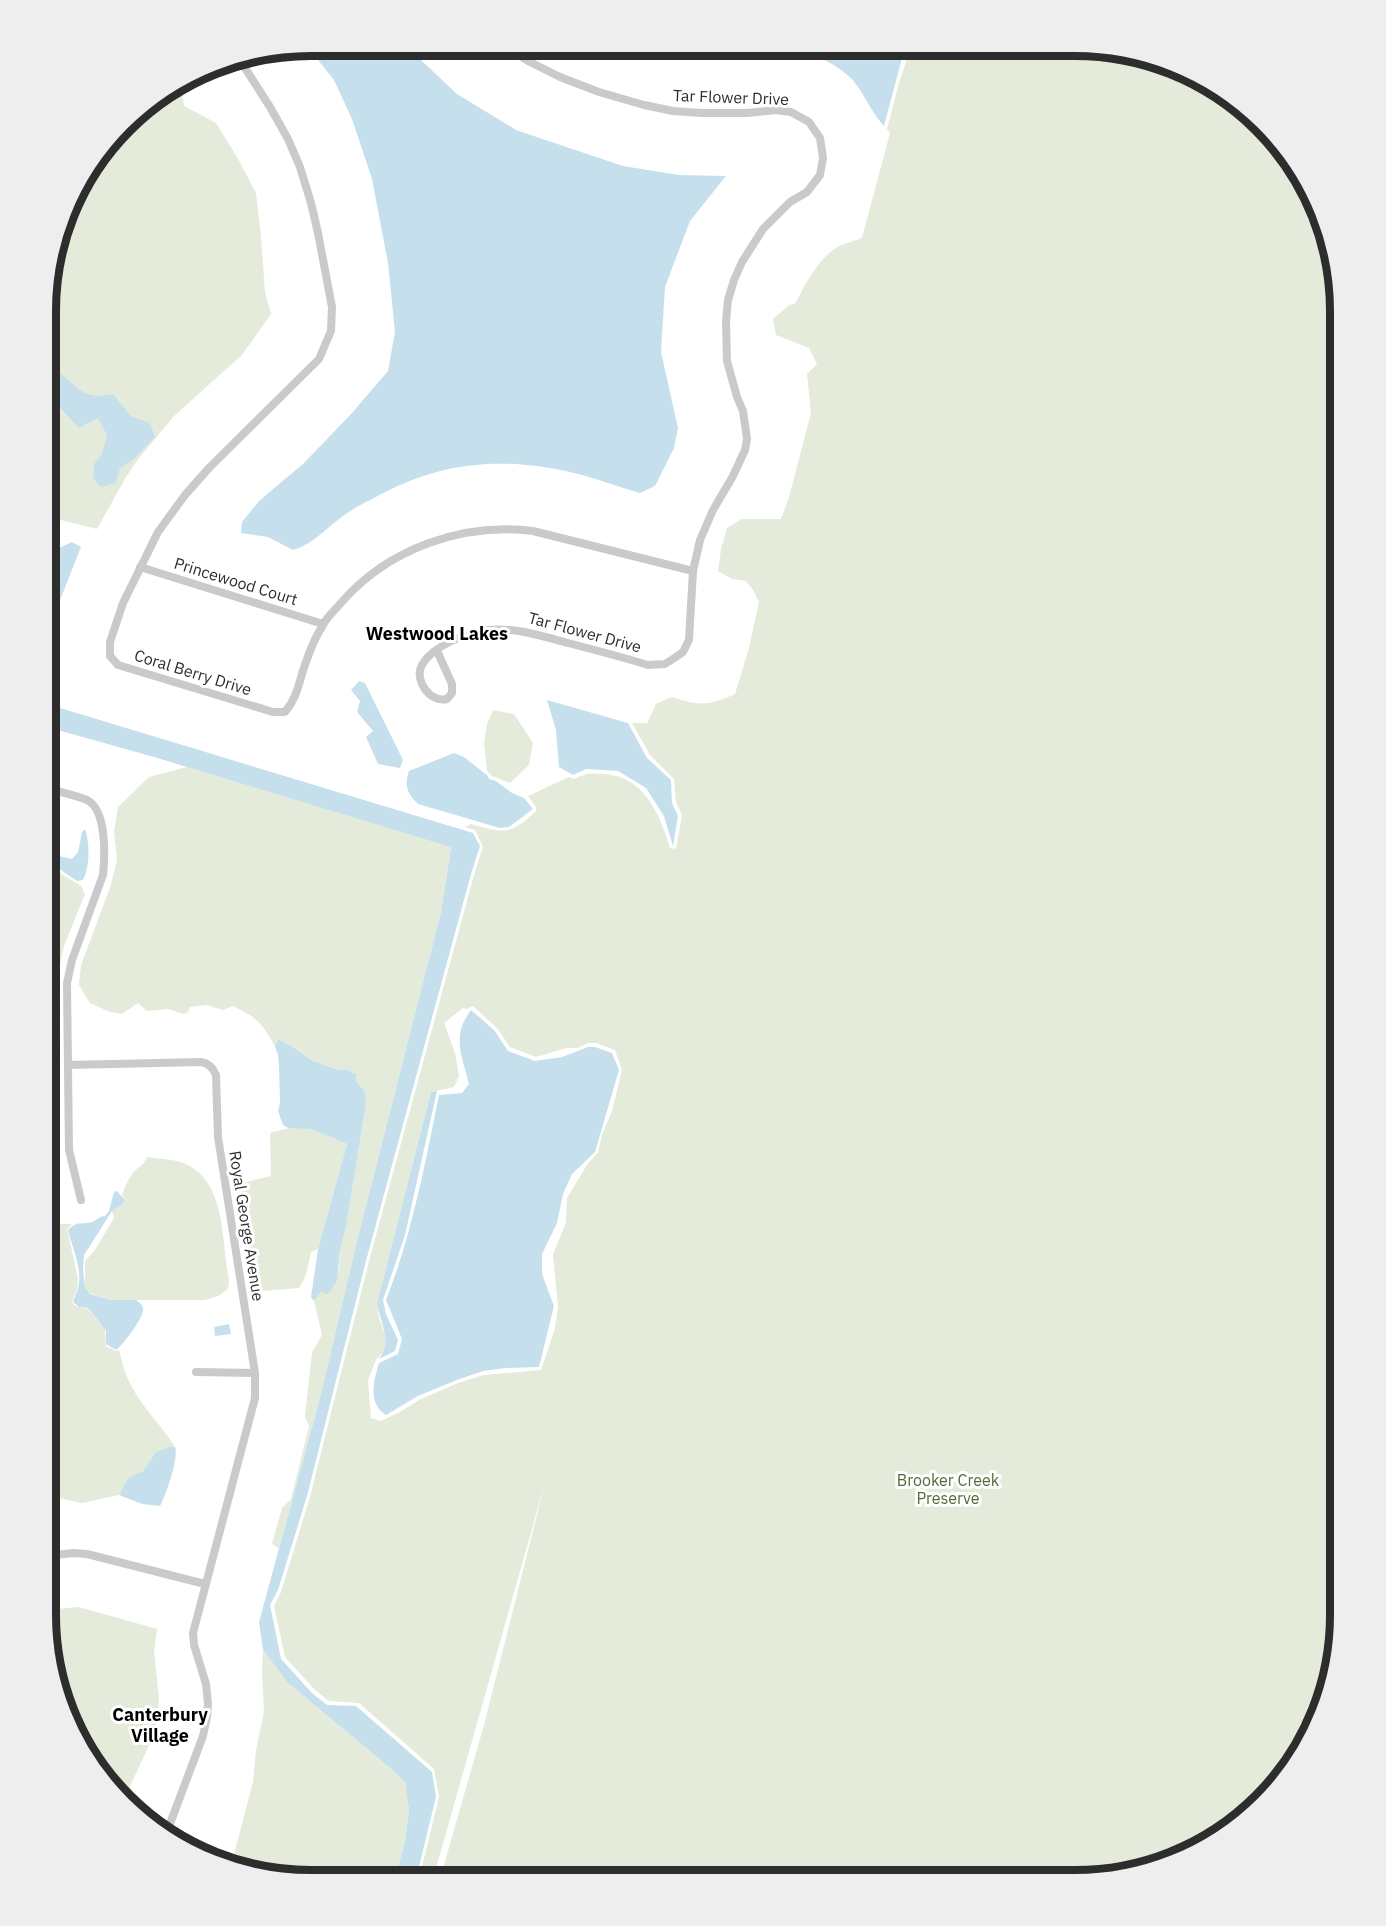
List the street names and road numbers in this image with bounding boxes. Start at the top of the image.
street label: Tar Flower Drive [673,85,790,109]
street label: Princewood Court [172,553,300,609]
street label: Tar Flower Drive [526,607,644,657]
street label: Coral Berry Drive [132,645,254,699]
street label: Royal George Avenue [225,1149,269,1303]

